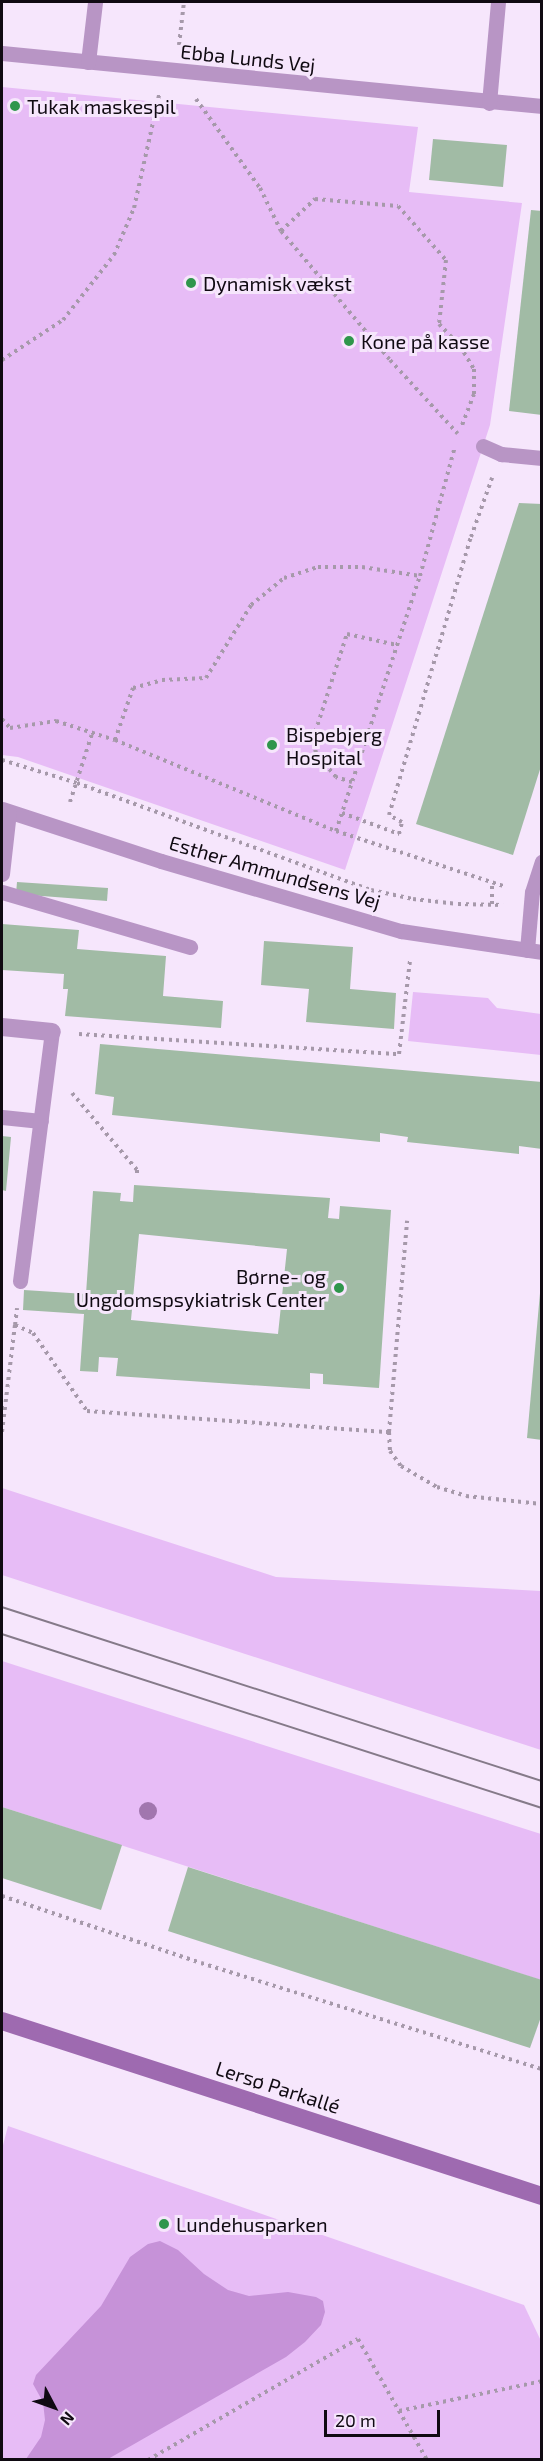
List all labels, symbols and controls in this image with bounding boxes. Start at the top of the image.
street label: Ebba Lunds Vej [179,39,317,77]
place label: Tukak maskespil [27,94,176,118]
marker: Tukak maskespil [8,99,22,113]
place label: Dynamisk vækst [203,271,353,295]
marker: Dynamisk vækst [184,276,198,290]
place label: Kone på kasse [361,329,490,353]
marker: Kone på kasse [342,334,356,348]
place label: Bispebjerg Hospital [286,722,382,769]
marker: Bispebjerg Hospital [263,736,281,754]
street label: Esther Ammundsens Vej [166,830,384,914]
place label: Børne- og Ungdomspsykiatrisk Center [76,1264,326,1311]
marker: Børne- og Ungdomspsykiatrisk Center [330,1279,348,1297]
street label: Lersø Parkallé [213,2056,343,2118]
place label: Lundehusparken [176,2212,328,2236]
marker: Lundehusparken [157,2217,171,2231]
north arrow [24,2377,84,2437]
scale bar [327,2398,442,2436]
text: N [57,2409,79,2430]
text: 20 m [335,2409,376,2431]

